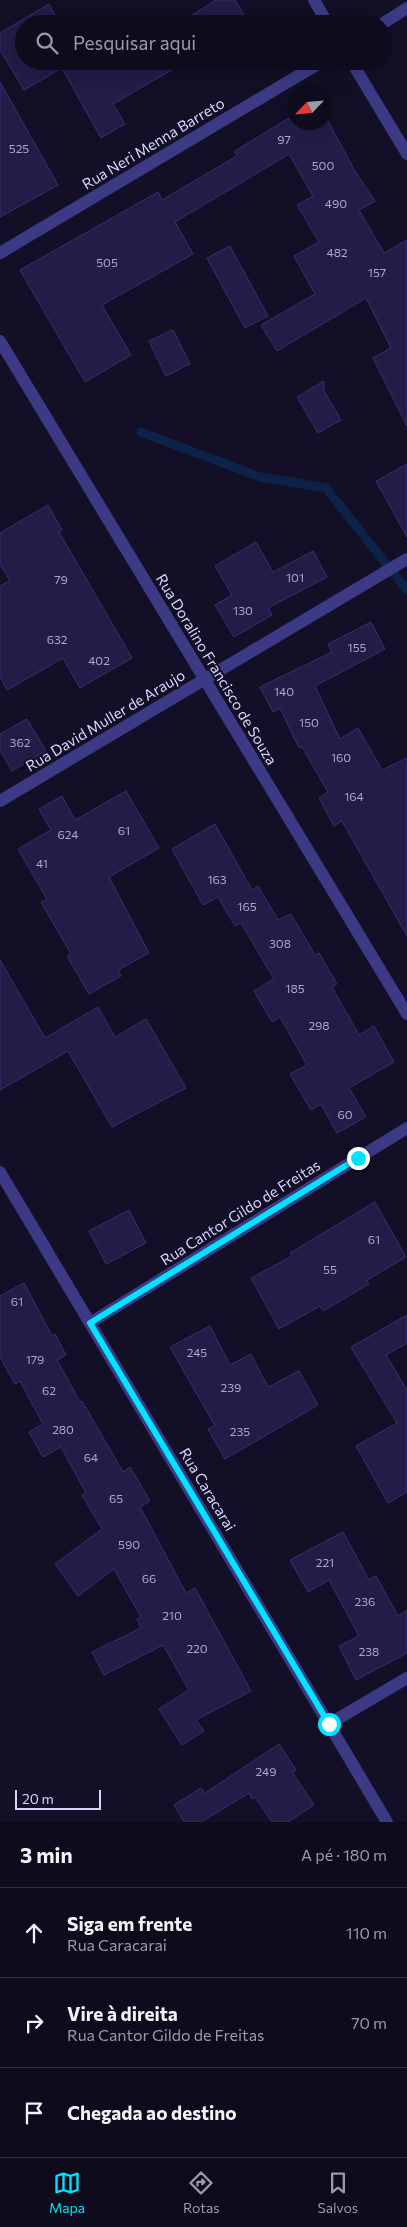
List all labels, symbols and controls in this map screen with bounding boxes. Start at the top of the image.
search box [15,15,392,70]
icon: search [33,29,61,57]
text: Pesquisar aqui [73,31,196,54]
north arrow [287,85,332,130]
street label: Rua Neri Menna Barreto [78,93,228,193]
house number: 97 [277,132,291,146]
house number: 525 [9,141,29,155]
house number: 500 [312,158,334,172]
house number: 490 [325,196,347,210]
house number: 482 [326,245,348,259]
house number: 505 [96,255,118,269]
house number: 157 [368,265,386,279]
street label: Rua Doralino Francisco de Souza [153,570,281,768]
house number: 101 [286,570,304,584]
house number: 79 [54,572,68,586]
house number: 130 [233,603,253,617]
house number: 632 [47,632,68,646]
house number: 155 [348,640,367,654]
house number: 402 [88,653,110,667]
street label: Rua David Muller de Araujo [22,665,188,775]
house number: 140 [274,684,294,698]
house number: 150 [299,715,319,729]
house number: 362 [10,735,31,749]
house number: 160 [331,750,351,764]
house number: 164 [344,789,364,803]
house number: 61 [118,823,130,837]
house number: 624 [58,827,78,841]
house number: 41 [36,856,48,870]
house number: 163 [207,872,227,886]
house number: 165 [237,899,257,913]
house number: 308 [269,936,291,950]
house number: 185 [285,981,305,995]
house number: 298 [308,1018,330,1032]
house number: 60 [337,1107,353,1121]
route end [347,1147,370,1170]
street label: Rua Cantor Gildo de Freitas [157,1155,323,1269]
house number: 61 [368,1232,380,1246]
house number: 55 [323,1262,337,1276]
house number: 61 [11,1294,23,1308]
house number: 245 [187,1345,207,1359]
house number: 179 [26,1352,44,1366]
house number: 239 [221,1380,241,1394]
house number: 62 [42,1383,56,1397]
house number: 280 [52,1422,74,1436]
house number: 235 [230,1424,250,1438]
street label: Rua Caracarai [176,1444,240,1534]
house number: 64 [84,1450,98,1464]
house number: 65 [109,1491,123,1505]
house number: 590 [118,1537,140,1551]
house number: 221 [316,1555,334,1569]
house number: 66 [142,1571,156,1585]
house number: 236 [355,1594,375,1608]
house number: 210 [162,1608,182,1622]
house number: 220 [186,1641,208,1655]
house number: 238 [359,1644,379,1658]
route start [318,1713,341,1736]
house number: 249 [256,1764,276,1778]
scale bar [15,1787,101,1810]
text: 20 m [22,1790,54,1807]
text: 3 min [20,1842,73,1867]
text: A pé · 180 m [301,1845,387,1864]
text: Siga em frente [67,1912,192,1935]
icon: ahead [20,1919,48,1947]
text: 110 m [346,1923,387,1942]
text: Rua Caracarai [67,1935,167,1954]
text: Vire à direita [67,2002,178,2025]
icon: right [20,2009,48,2037]
text: 70 m [351,2013,387,2032]
text: Rua Cantor Gildo de Freitas [67,2025,264,2044]
icon: arrive [20,2099,48,2127]
text: Chegada ao destino [67,2101,237,2124]
tab: Mapa [49,2169,85,2216]
tab: Rotas [183,2169,220,2216]
tab: Salvos [317,2169,358,2216]

